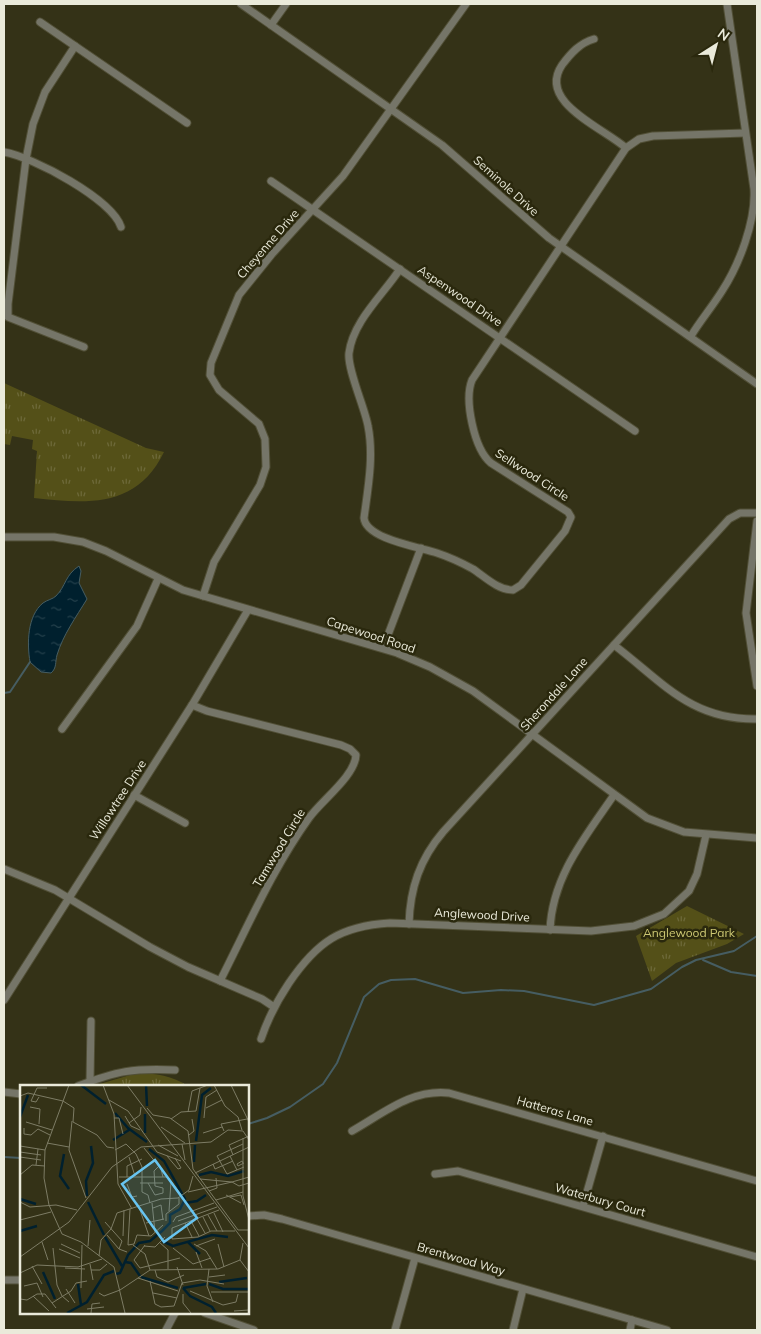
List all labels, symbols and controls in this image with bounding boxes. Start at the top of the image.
north arrow [691,20,741,70]
text: N [714,24,733,45]
street label: Seminole Drive [471,152,542,219]
street label: Cheyenne Drive [233,206,302,282]
street label: Aspenwood Drive [415,262,505,329]
street label: Sellwood Circle [493,445,572,504]
street label: Capewood Road [325,613,418,656]
street label: Sherondale Lane [517,654,590,733]
street label: Willowtree Drive [86,757,149,843]
street label: Tamwood Circle [249,806,308,890]
street label: Anglewood Drive [434,905,530,924]
park label: Anglewood Park [643,925,736,940]
inset map [20,1085,249,1314]
street label: Hatteras Lane [515,1092,595,1129]
street label: Waterbury Court [553,1179,647,1220]
street label: Brentwood Way [415,1239,507,1278]

